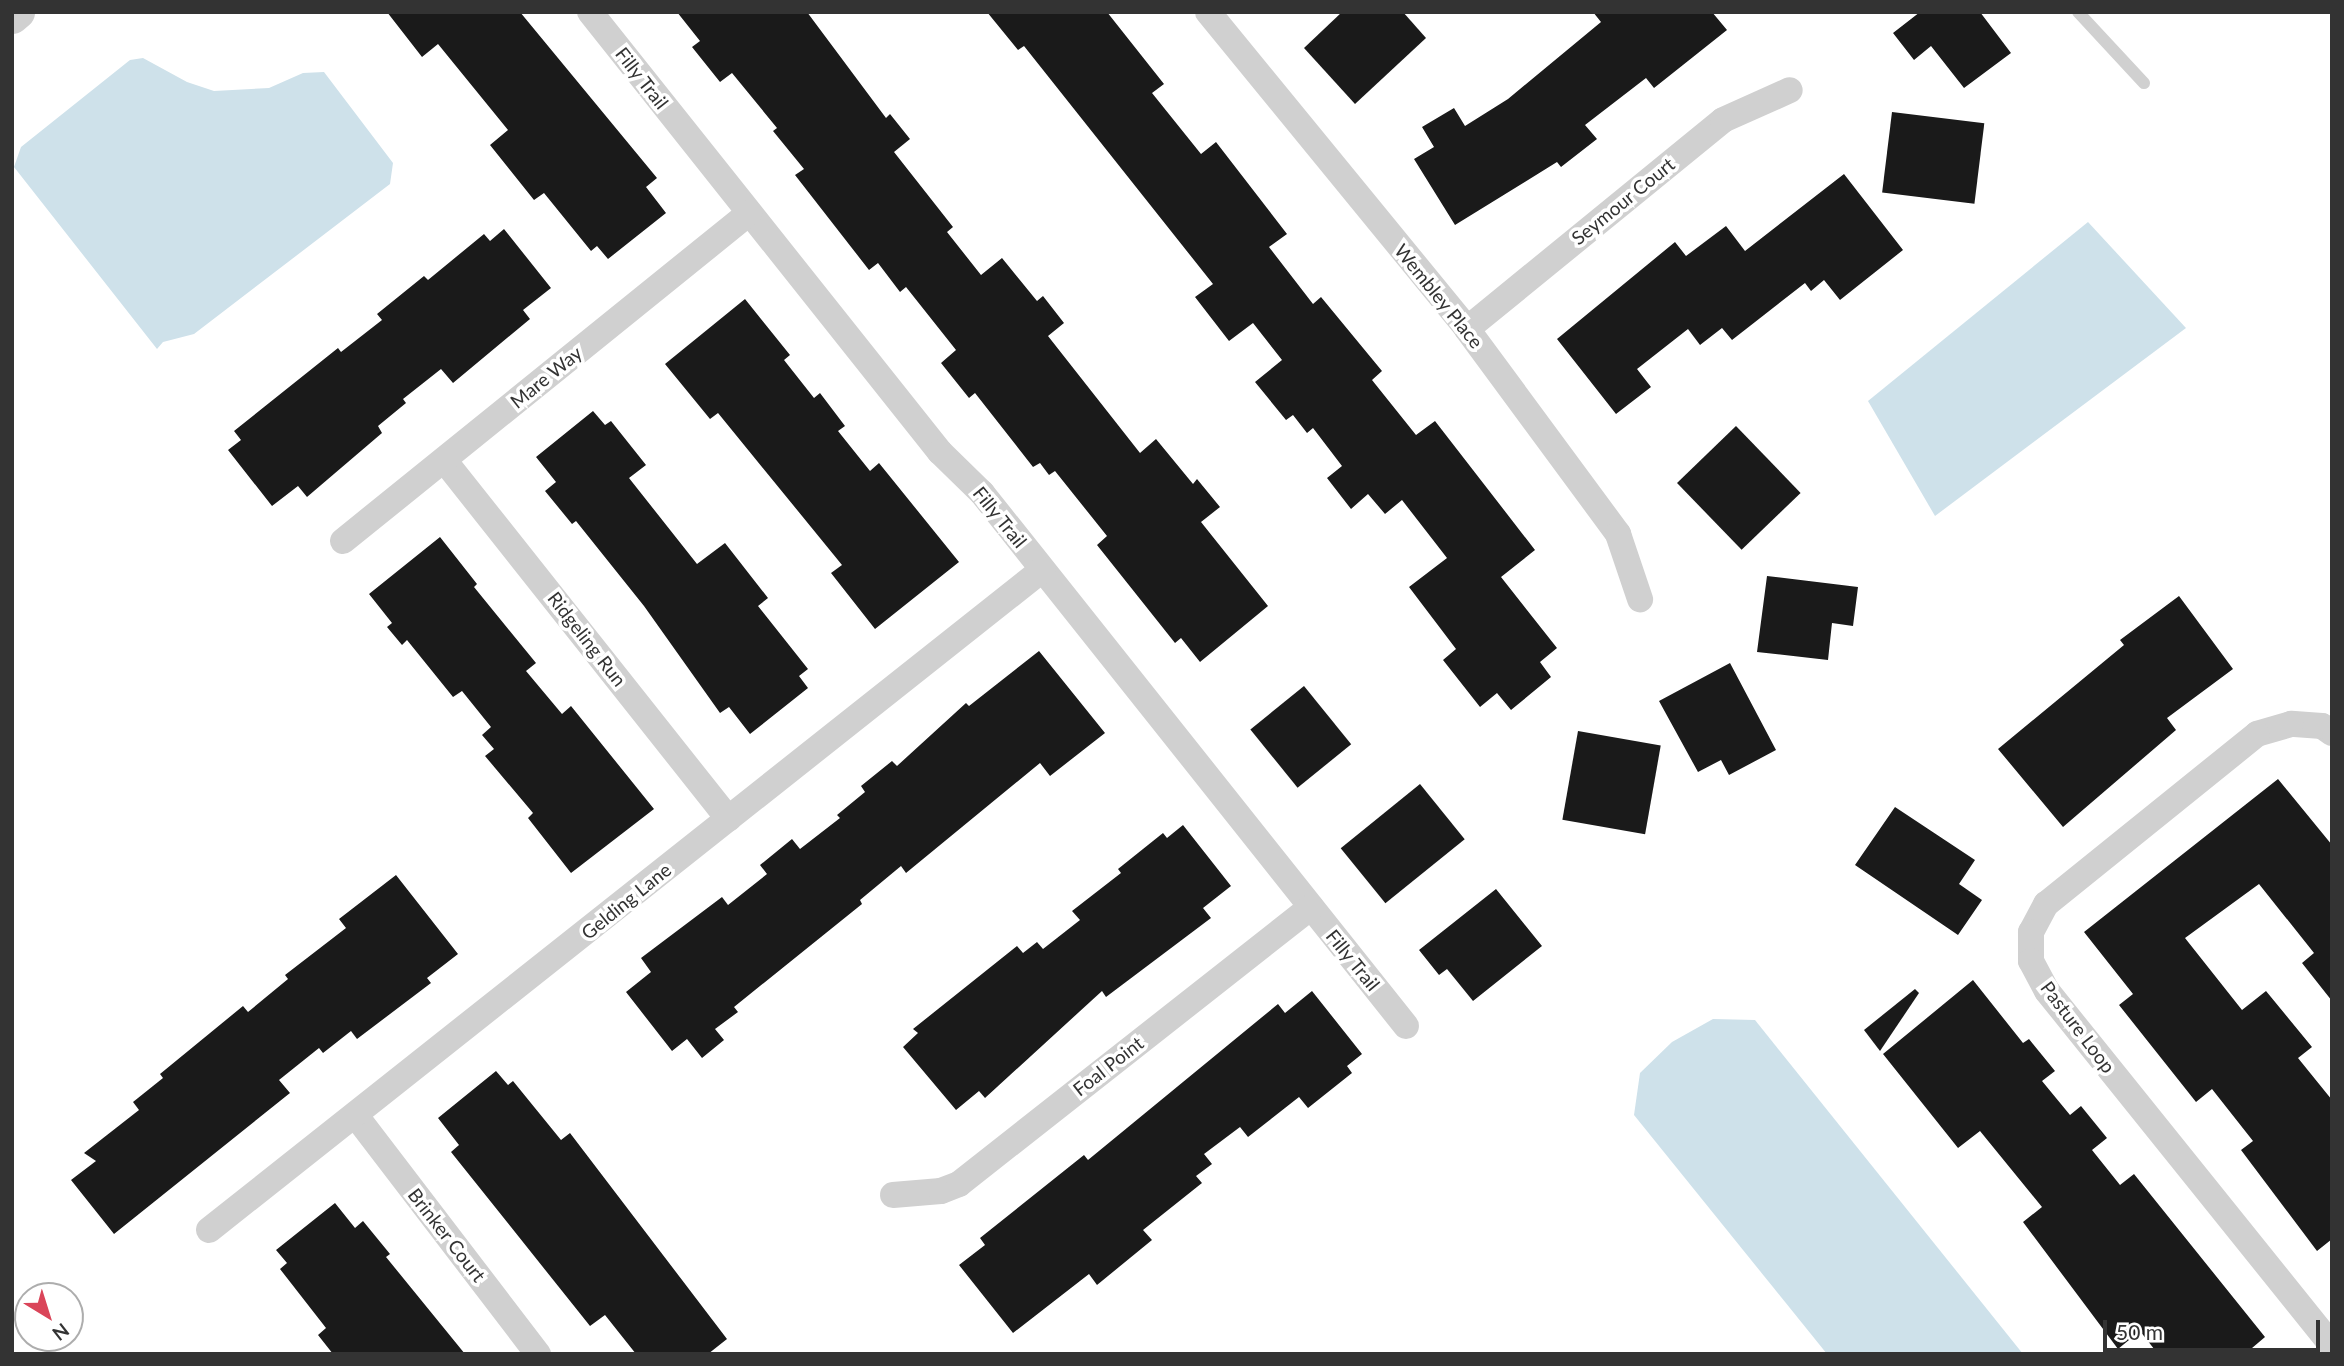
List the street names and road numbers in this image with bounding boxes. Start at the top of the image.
street label: Filly Trail [610,42,674,114]
street label: Seymour Court [1567,152,1679,250]
street label: Wembley Place [1390,239,1488,353]
street label: Mare Way [505,341,587,413]
street label: Filly Trail [968,481,1032,553]
street label: Ridgeling Run [543,587,631,691]
street label: Gelding Lane [577,858,675,944]
street label: Filly Trail [1321,924,1385,996]
street label: Pasture Loop [2036,977,2120,1077]
street label: Foal Point [1068,1031,1148,1101]
street label: Brinker Court [403,1184,491,1286]

